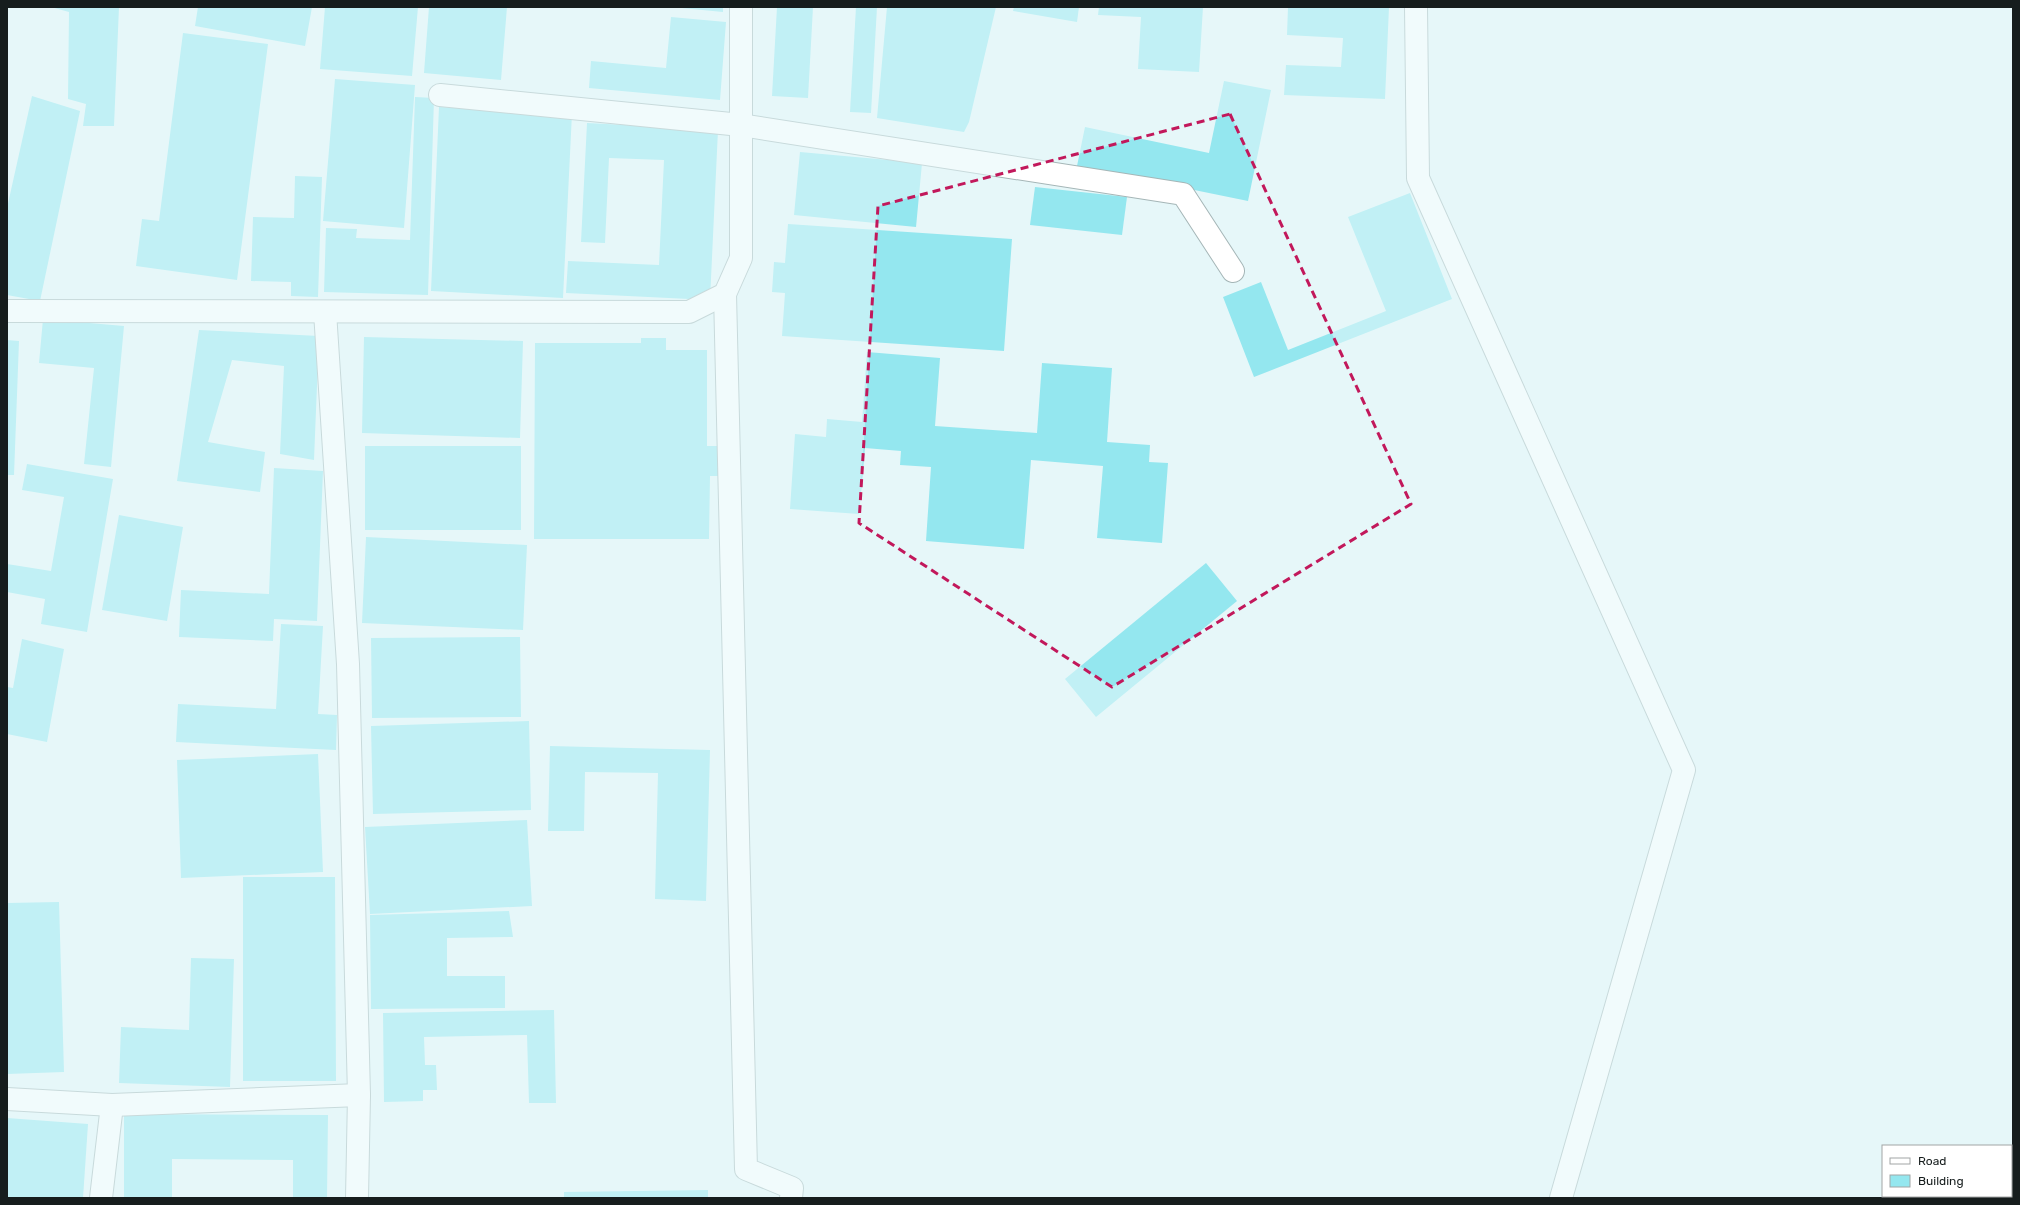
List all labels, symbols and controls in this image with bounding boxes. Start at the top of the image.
legend [1882,1145,2012,1197]
text: Road [1918,1154,1946,1168]
text: Building [1918,1174,1964,1188]

